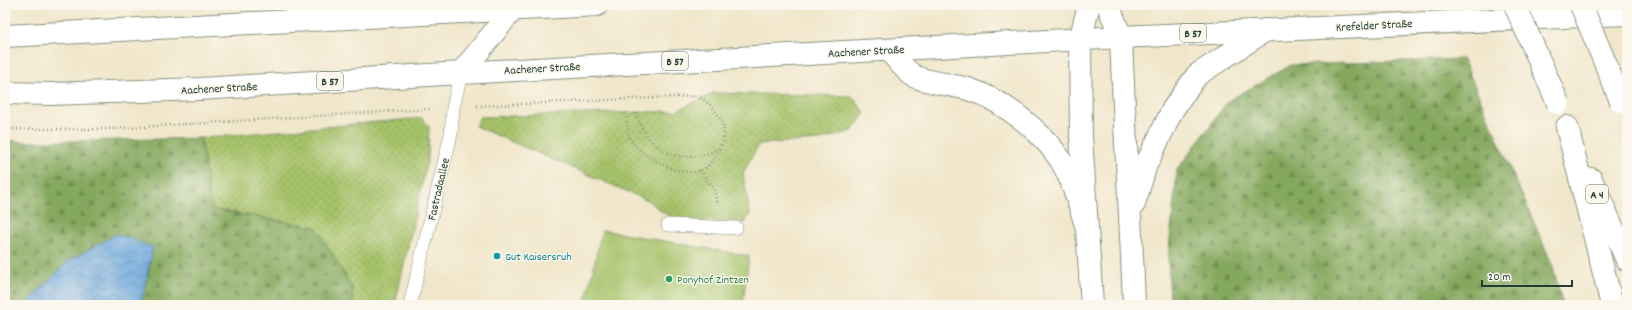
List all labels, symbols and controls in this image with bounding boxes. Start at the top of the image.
street label: Krefelder Straße [1335,16,1413,37]
road number: B 57 [1180,24,1206,42]
street label: Aachener Straße [827,42,905,63]
road number: B 57 [662,52,688,70]
street label: Aachener Straße [503,59,581,80]
road number: B 57 [317,72,343,90]
street label: Aachener Straße [180,79,258,100]
street label: Fastradaallee [424,156,455,222]
road number: A 4 [1586,185,1608,203]
place label: Gut Kaisersruh [505,249,572,266]
marker: Gut Kaisersruh [492,251,502,261]
scale bar [1482,262,1572,288]
text: 20 m [1488,269,1511,286]
place label: Ponyhof Zintzen [677,272,749,289]
marker: Ponyhof Zintzen [664,274,674,284]

